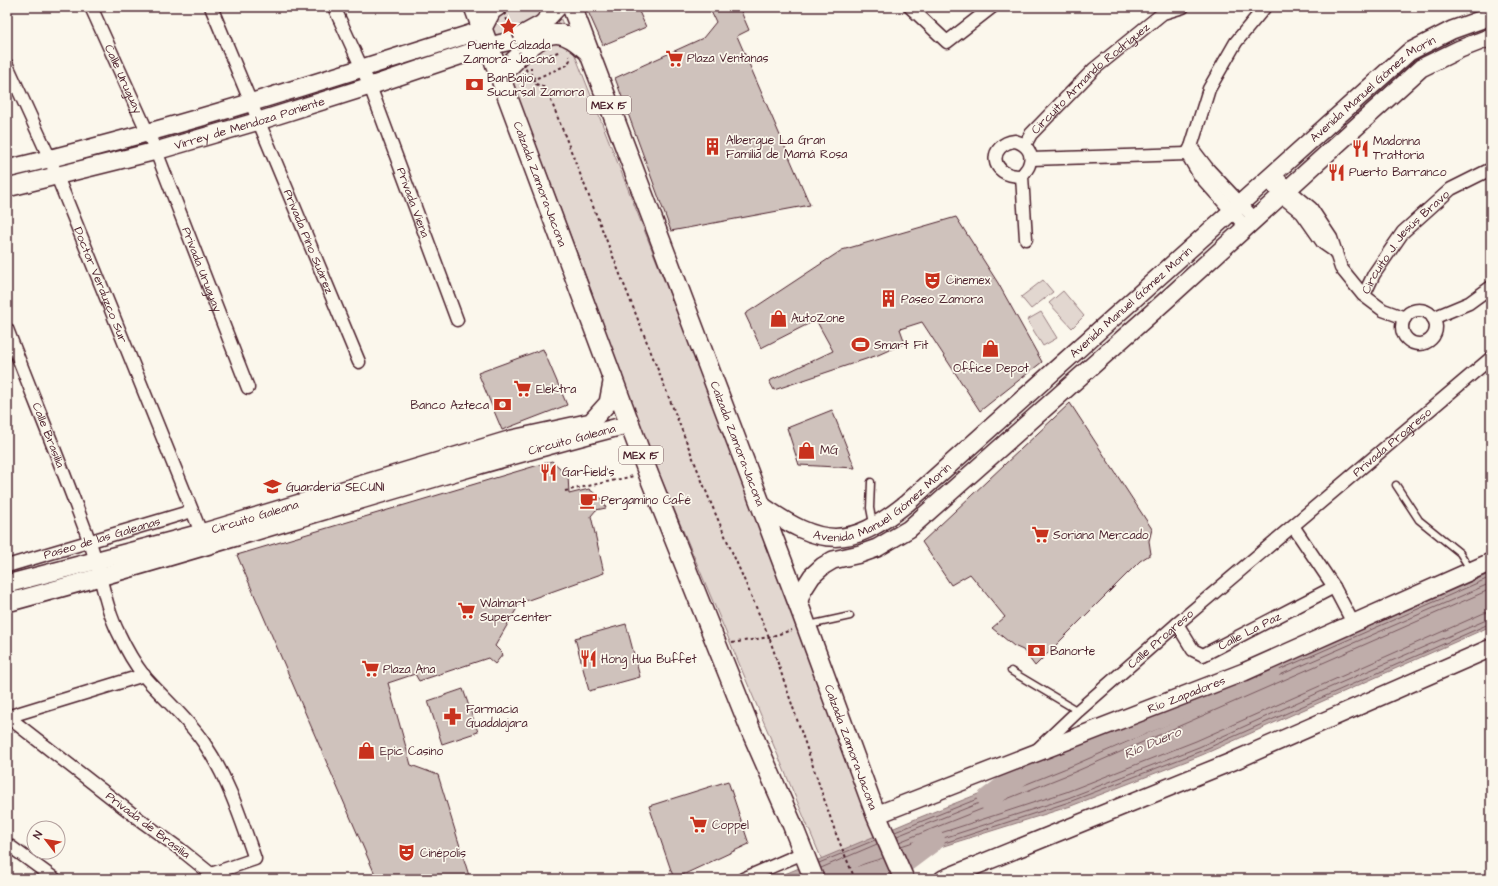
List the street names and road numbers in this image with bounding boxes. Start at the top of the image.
street label: Circuito Armando Rodríguez [1027,19,1154,138]
street label: Avenida Manuel Gómez Morín [1306,32,1439,146]
street label: Calle Uruguay [100,42,146,117]
street label: Virrey de Mendoza Poniente [172,93,327,154]
road number: MEX 15 [587,96,631,114]
street label: Calzada Zamora-Jacona [508,119,571,249]
street label: Privada Viena [392,165,434,240]
street label: Circuito J. Jesús Bravo [1358,186,1454,297]
street label: Privada Pino Suárez [279,187,338,296]
street label: Doctor Verduzco Sur [69,224,132,346]
street label: Privada Uruguay [177,225,226,315]
street label: Avenida Manuel Gómez Morín [1066,243,1196,362]
street label: Calzada Zamora-Jacona [706,379,769,509]
street label: Calle Brasilia [28,400,69,470]
street label: Privada Progreso [1349,404,1436,481]
street label: Circuito Galeana [526,420,617,460]
road number: MEX 15 [619,446,663,464]
street label: Avenida Manuel Gómez Morín [811,459,955,546]
street label: Circuito Galeana [210,496,301,538]
street label: Paseo de las Galeanas [42,513,163,564]
street label: Calle Progreso [1124,605,1198,673]
street label: Calle La Paz [1215,608,1284,655]
street label: Río Zapadores [1145,672,1228,718]
street label: Calzada Zamora-Jacona [820,682,881,812]
street label: Privada de Brasilia [102,788,193,863]

